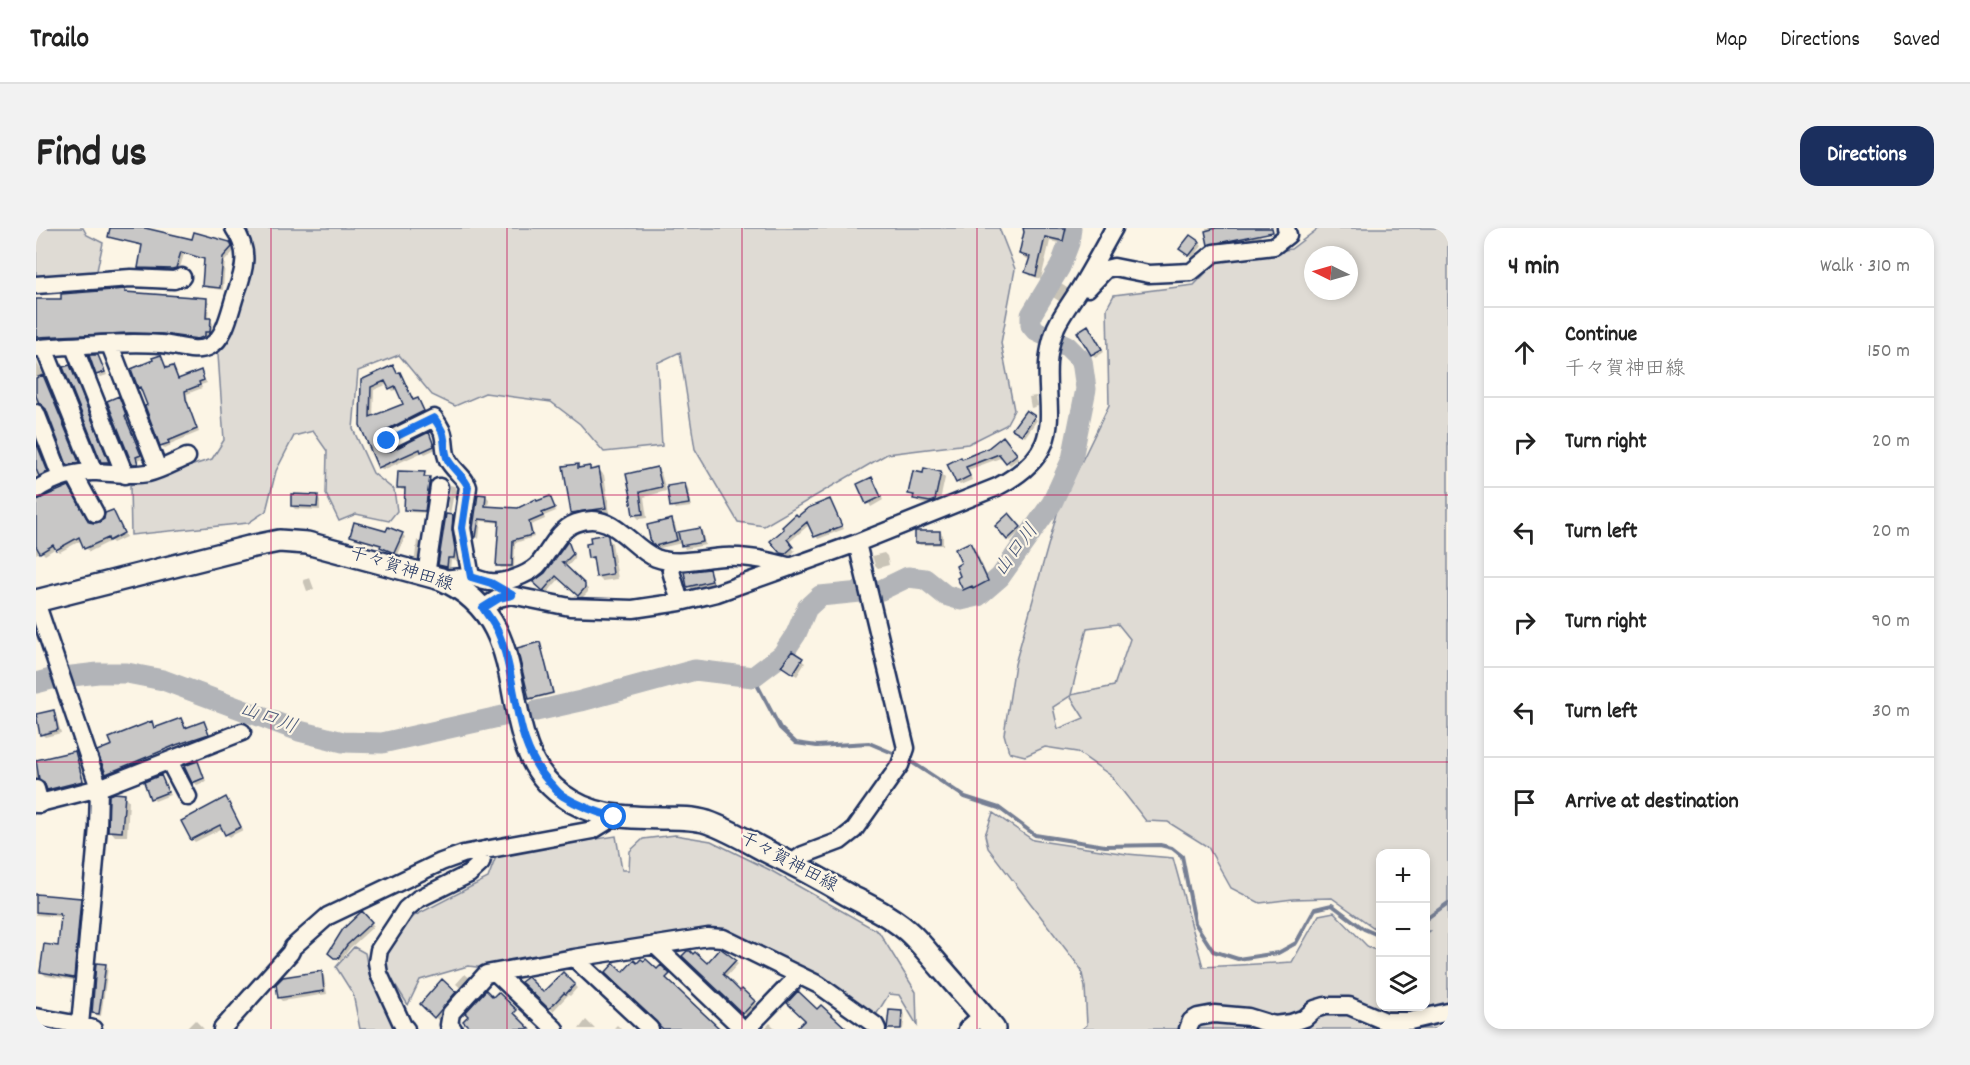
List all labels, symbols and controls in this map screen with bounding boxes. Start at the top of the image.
text: Trailo [30,21,89,61]
text: Map [1716,26,1747,56]
text: Directions [1780,26,1860,56]
text: Saved [1893,26,1940,56]
text: Find us [36,126,147,186]
button: Directions [1800,126,1934,186]
north arrow [1304,246,1358,300]
text: 4 min [1508,249,1559,286]
text: Walk · 310 m [1820,253,1910,281]
text: Continue [1565,320,1637,351]
icon: ahead [1508,336,1541,369]
text: 150 m [1867,338,1910,366]
text: 千々賀神田線 [1565,356,1685,384]
icon: right [1508,426,1541,459]
route end [373,427,399,453]
text: Turn right [1565,427,1647,458]
text: 20 m [1872,428,1910,456]
icon: left [1508,516,1541,549]
text: Turn left [1565,517,1637,548]
text: 20 m [1872,518,1910,546]
water label: 山口川 [988,519,1046,583]
street label: 千々賀神田線 [346,541,456,599]
icon: right [1508,606,1541,639]
text: Turn right [1565,607,1647,638]
text: 90 m [1872,608,1910,636]
water label: 山口川 [235,696,301,742]
icon: left [1508,696,1541,729]
text: Turn left [1565,697,1637,728]
text: 30 m [1872,698,1910,726]
icon: arrive [1508,786,1541,819]
text: Arrive at destination [1565,787,1739,818]
route start [600,803,626,829]
street label: 千々賀神田線 [734,827,842,899]
map controls [1376,849,1430,1011]
button: + [1376,849,1430,903]
button: − [1376,903,1430,957]
button: layers [1376,957,1430,1011]

